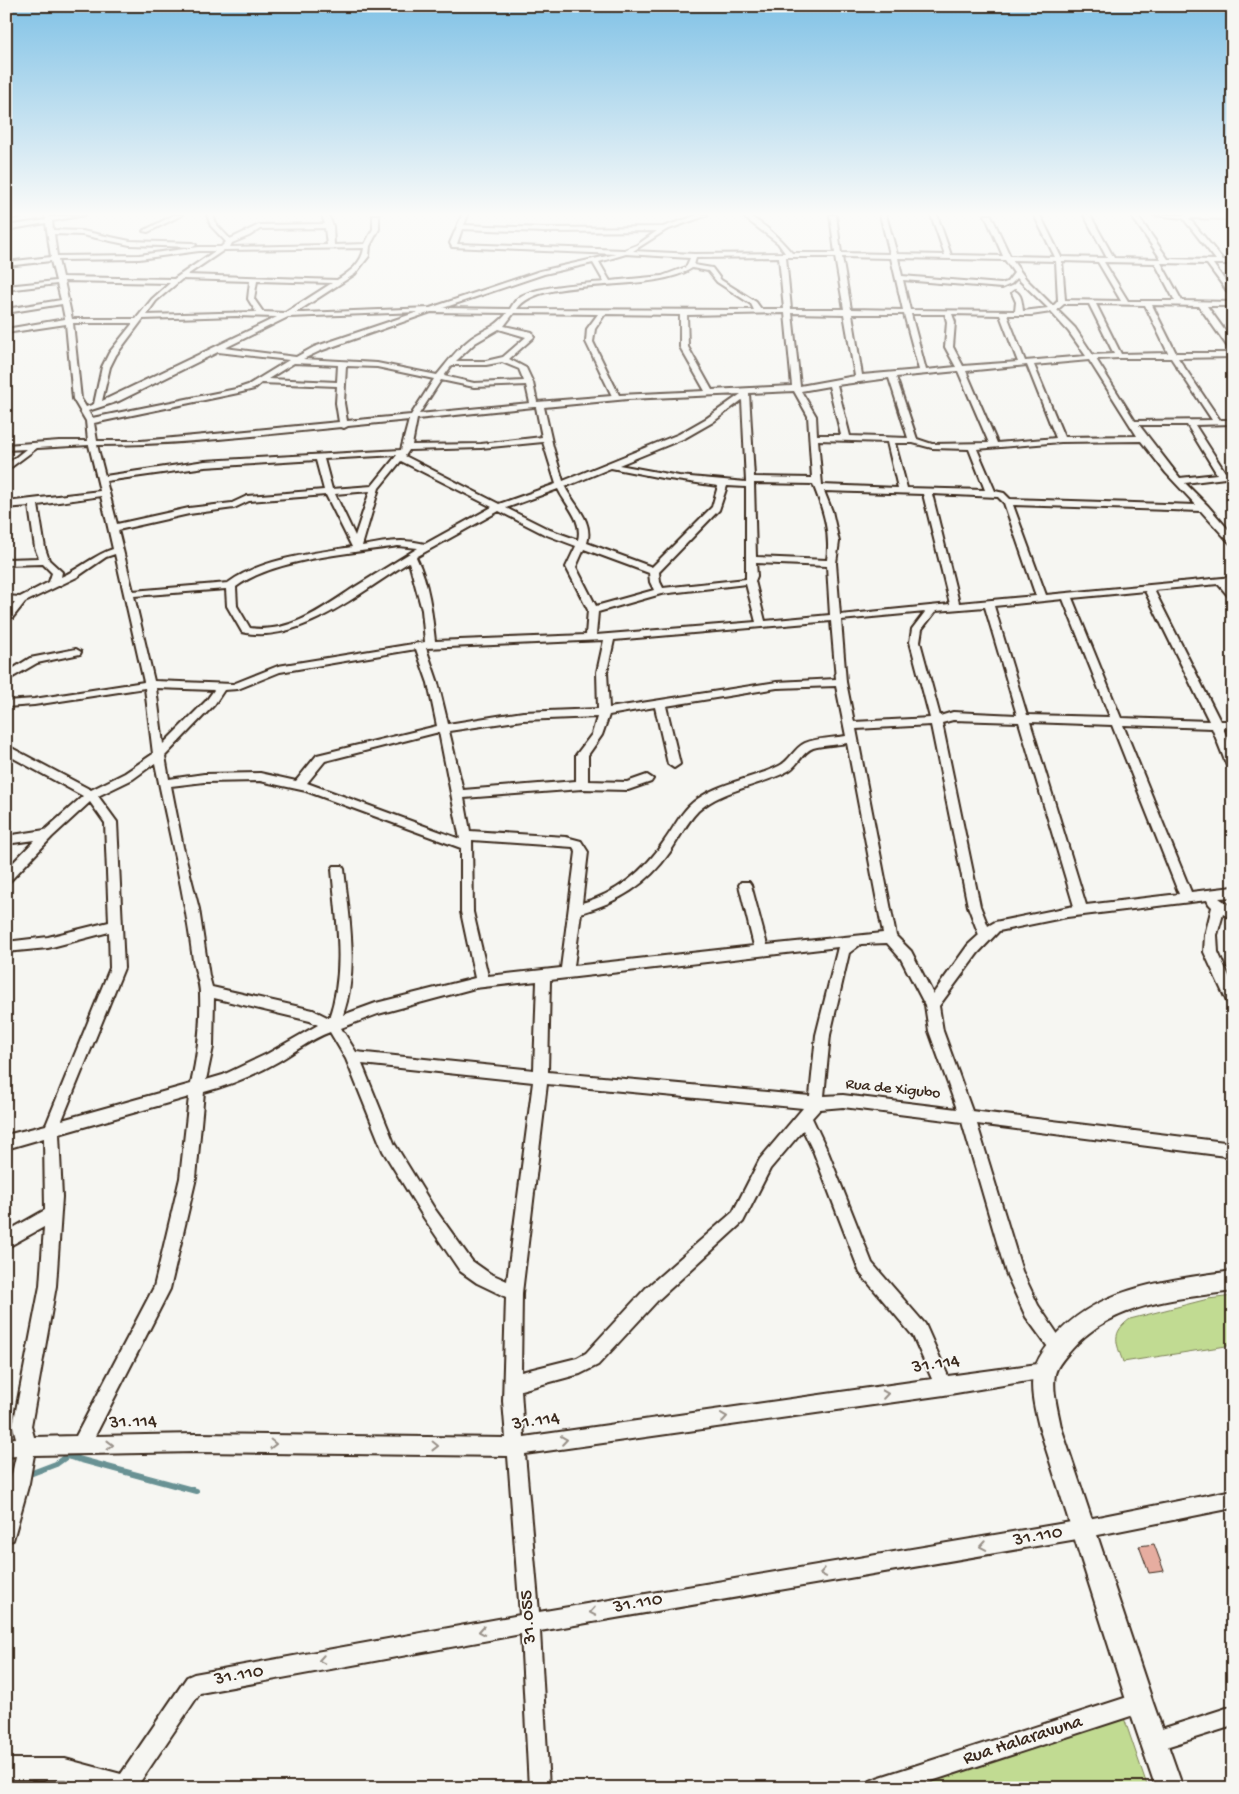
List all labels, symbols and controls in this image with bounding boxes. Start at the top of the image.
street label: Rua de Xigubo [845,1076,941,1104]
street label: 31.114 [910,1350,961,1380]
one-way arrow [882,1389,890,1400]
street label: 31.114 [510,1408,561,1436]
street label: 31.114 [108,1411,157,1435]
one-way arrow [721,1412,729,1423]
one-way arrow [560,1435,568,1446]
one-way arrow [270,1439,277,1449]
one-way arrow [107,1440,115,1450]
one-way arrow [432,1441,440,1451]
street label: 31.110 [1011,1521,1065,1553]
one-way arrow [978,1541,987,1551]
one-way arrow [818,1568,827,1578]
street label: 31.110 [611,1588,665,1620]
street label: 31.055 [516,1589,542,1646]
one-way arrow [589,1606,597,1617]
one-way arrow [478,1626,487,1636]
one-way arrow [318,1655,327,1665]
street label: 31.110 [212,1660,266,1692]
street label: Rua Halaravuna [960,1710,1087,1771]

